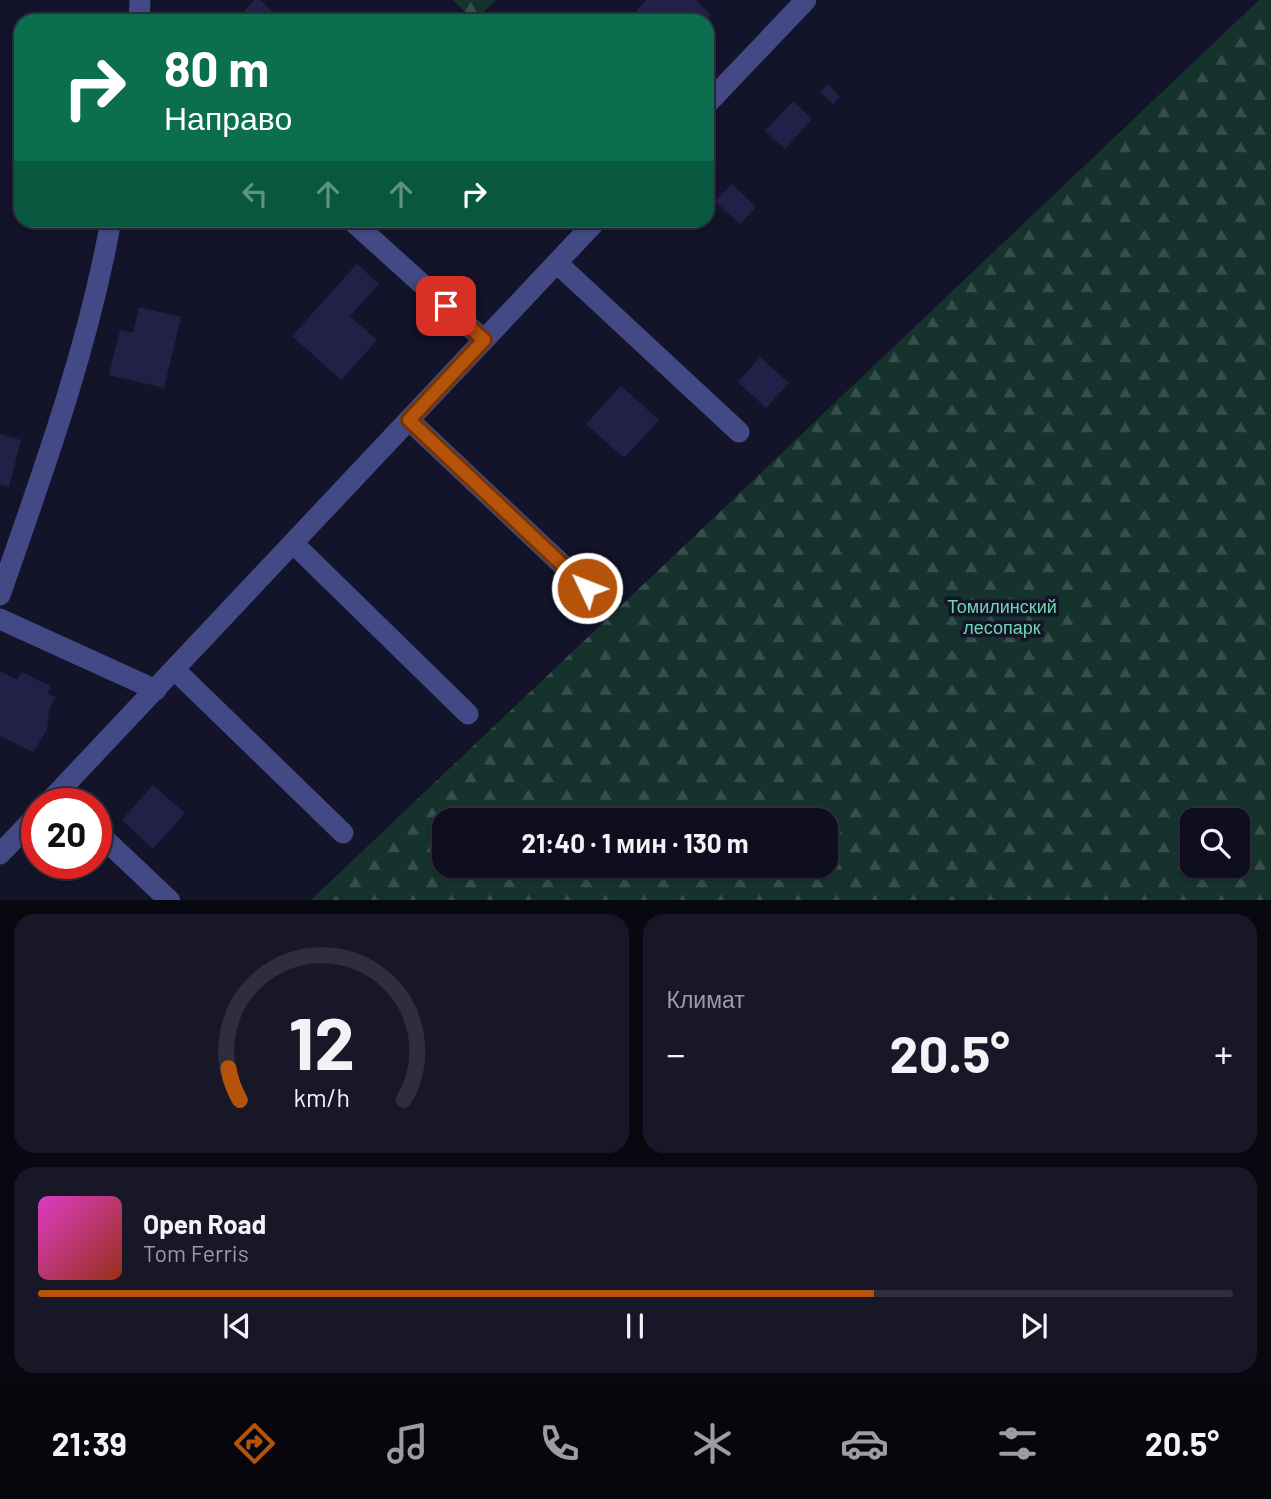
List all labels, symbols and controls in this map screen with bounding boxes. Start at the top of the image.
text: 80 m [164,38,269,97]
icon: right [49,42,140,133]
text: Направо [164,98,292,136]
icon: left [236,175,274,213]
icon: ahead [309,175,347,213]
icon: ahead [382,175,420,213]
icon: right [455,175,493,213]
pin [416,276,476,336]
icon: arrive [427,287,465,325]
position arrow [550,551,624,625]
park label: Томилинский лесопарк [947,595,1057,638]
speed limit sign: 20 [21,788,112,879]
map controls [1180,808,1250,878]
button: search [1180,808,1250,878]
text: 21:40 · 1 мин · 130 m [522,827,748,858]
text: Климат [667,985,745,1013]
text: 12 [288,997,355,1085]
text: 20.5° [890,1021,1010,1083]
text: − [667,1030,686,1076]
text: + [1214,1030,1233,1076]
text: km/h [293,1081,350,1111]
text: Open Road [143,1208,266,1239]
text: Tom Ferris [143,1239,249,1267]
icon: previous [218,1307,256,1345]
icon: pause [616,1307,654,1345]
icon: next [1015,1307,1053,1345]
icon: directions [230,1419,279,1468]
icon: music [383,1419,432,1468]
icon: phone [535,1419,584,1468]
icon: climate [688,1419,737,1468]
icon: car [840,1419,889,1468]
icon: filters [993,1419,1042,1468]
text: 21:39 [52,1424,127,1462]
text: 20.5° [1145,1424,1219,1462]

